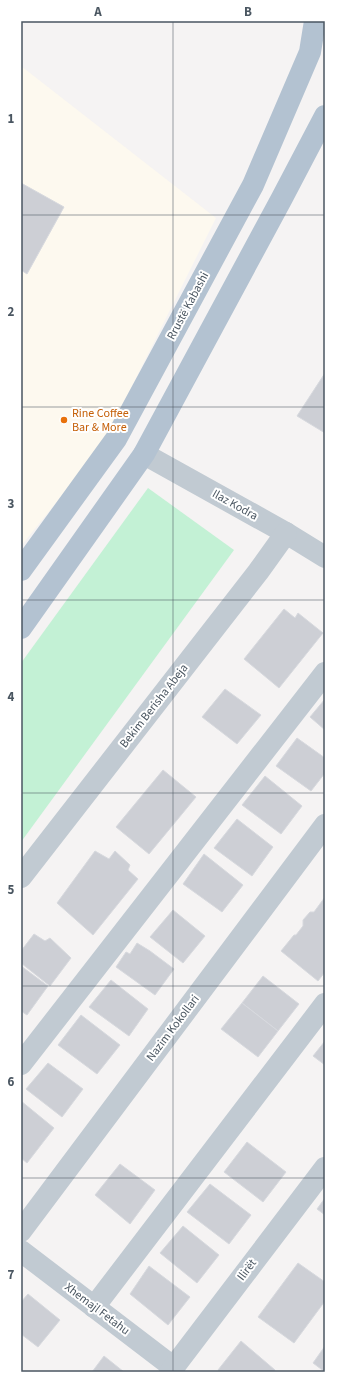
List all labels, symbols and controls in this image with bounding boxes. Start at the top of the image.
text: A [93,3,102,21]
text: B [244,3,252,21]
text: 1 [8,110,15,128]
street label: Rrustë Kabashi [163,269,213,343]
text: 2 [8,303,15,321]
place label: Rine Coffee Bar & More [72,405,129,436]
marker: Rine Coffee Bar & More [59,415,69,425]
street label: Ilaz Kodra [209,486,261,524]
text: 3 [8,495,15,513]
street label: Bekim Berisha Abeja [116,660,192,752]
text: 4 [8,688,15,706]
text: 5 [8,881,15,899]
street label: Nazim Kokollari [142,991,204,1065]
text: 6 [8,1073,15,1091]
street label: Ilirët [233,1256,261,1284]
text: 7 [8,1266,15,1284]
street label: Xhemajl Fetahu [61,1279,133,1339]

